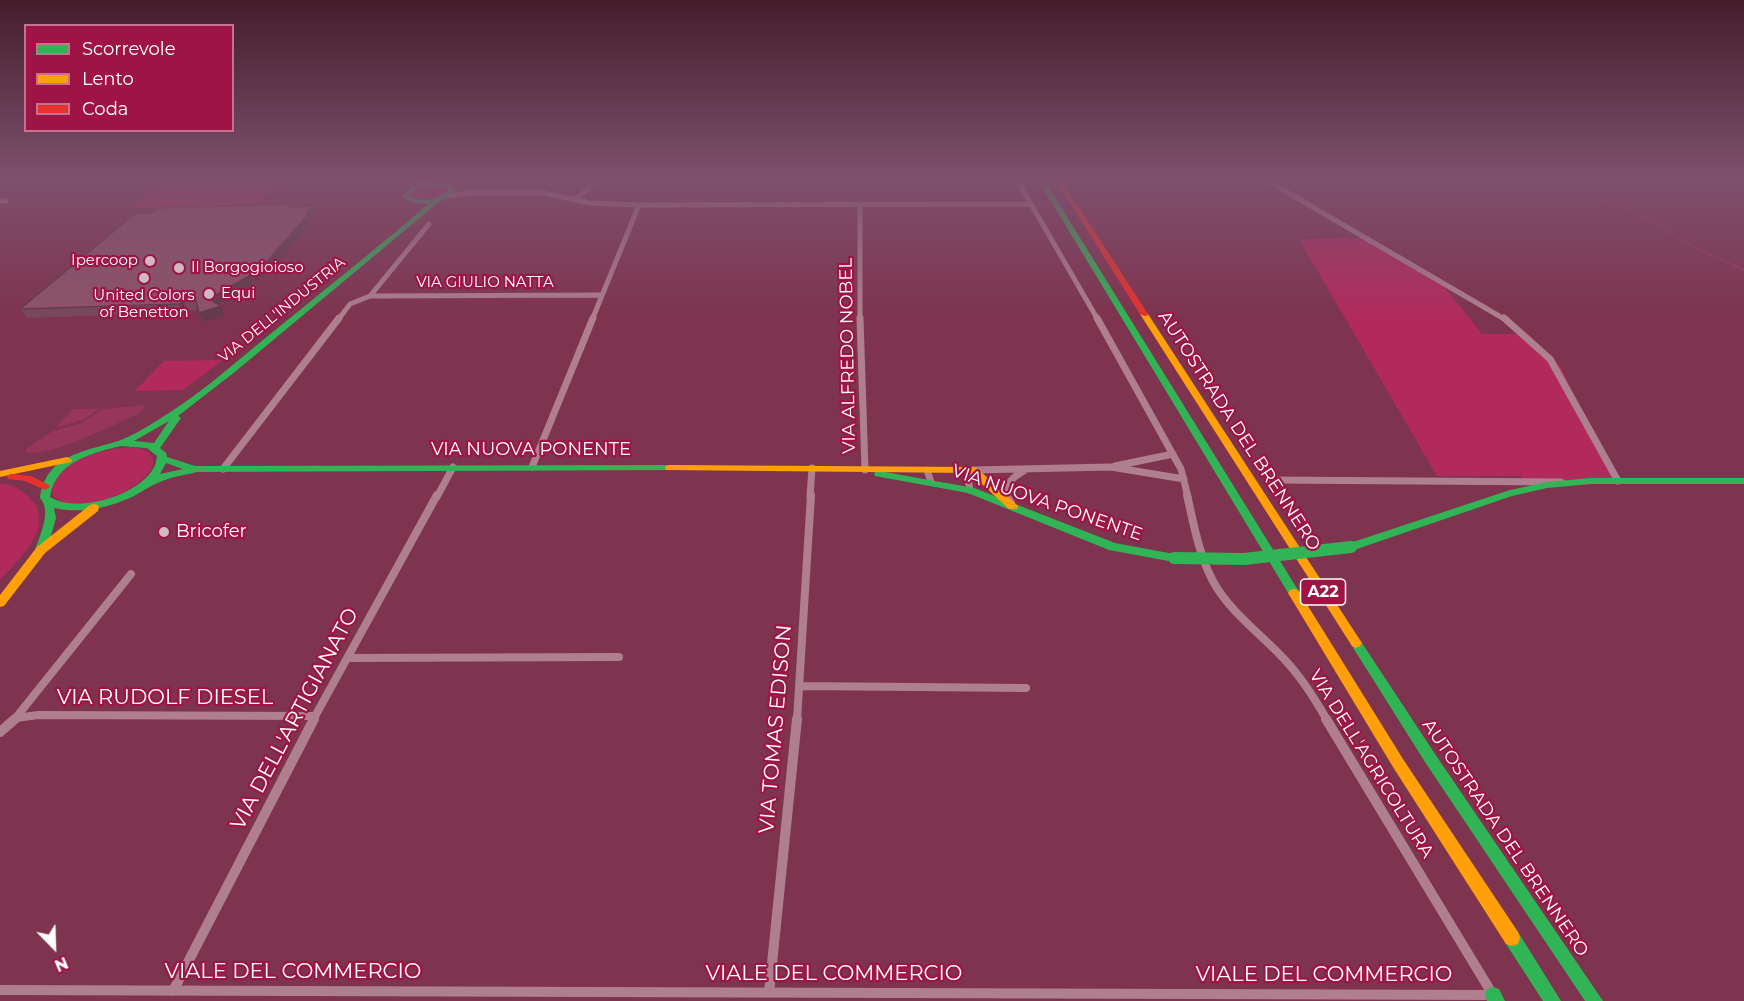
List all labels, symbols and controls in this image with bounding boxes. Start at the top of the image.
legend [24,24,234,132]
text: Scorrevole [82,38,176,60]
text: Lento [82,68,134,90]
text: Coda [82,98,128,120]
place label: Ipercoop [71,252,138,270]
street label: VIA DELL'INDUSTRIA [215,253,349,367]
marker: Ipercoop [143,254,157,268]
street label: VIA ALFREDO NOBEL [835,258,861,454]
place label: Il Borgogioioso [191,259,304,277]
marker: Il Borgogioioso [172,261,186,275]
marker: United Colors of Benetton [137,271,151,285]
street label: VIA GIULIO NATTA [416,274,554,292]
place label: Equi [221,285,255,303]
place label: United Colors of Benetton [93,287,195,322]
marker: Equi [202,287,216,301]
street label: AUTOSTRADA DEL BRENNERO [1153,307,1325,555]
street label: VIA NUOVA PONENTE [431,439,631,461]
street label: VIA NUOVA PONENTE [949,460,1145,546]
place label: Bricofer [176,521,247,543]
marker: Bricofer [157,525,171,539]
road number: A22 [1300,579,1346,605]
street label: VIA DELL'ARTIGIANATO [226,604,364,834]
street label: VIA TOMAS EDISON [754,624,798,834]
street label: VIA DELL'AGRICOLTURA [1304,666,1438,862]
street label: VIA RUDOLF DIESEL [57,685,273,711]
street label: AUTOSTRADA DEL BRENNERO [1417,715,1593,961]
north arrow [24,917,84,977]
text: N [52,953,71,975]
street label: VIALE DEL COMMERCIO [165,959,421,985]
street label: VIALE DEL COMMERCIO [706,961,962,987]
street label: VIALE DEL COMMERCIO [1196,962,1452,988]

